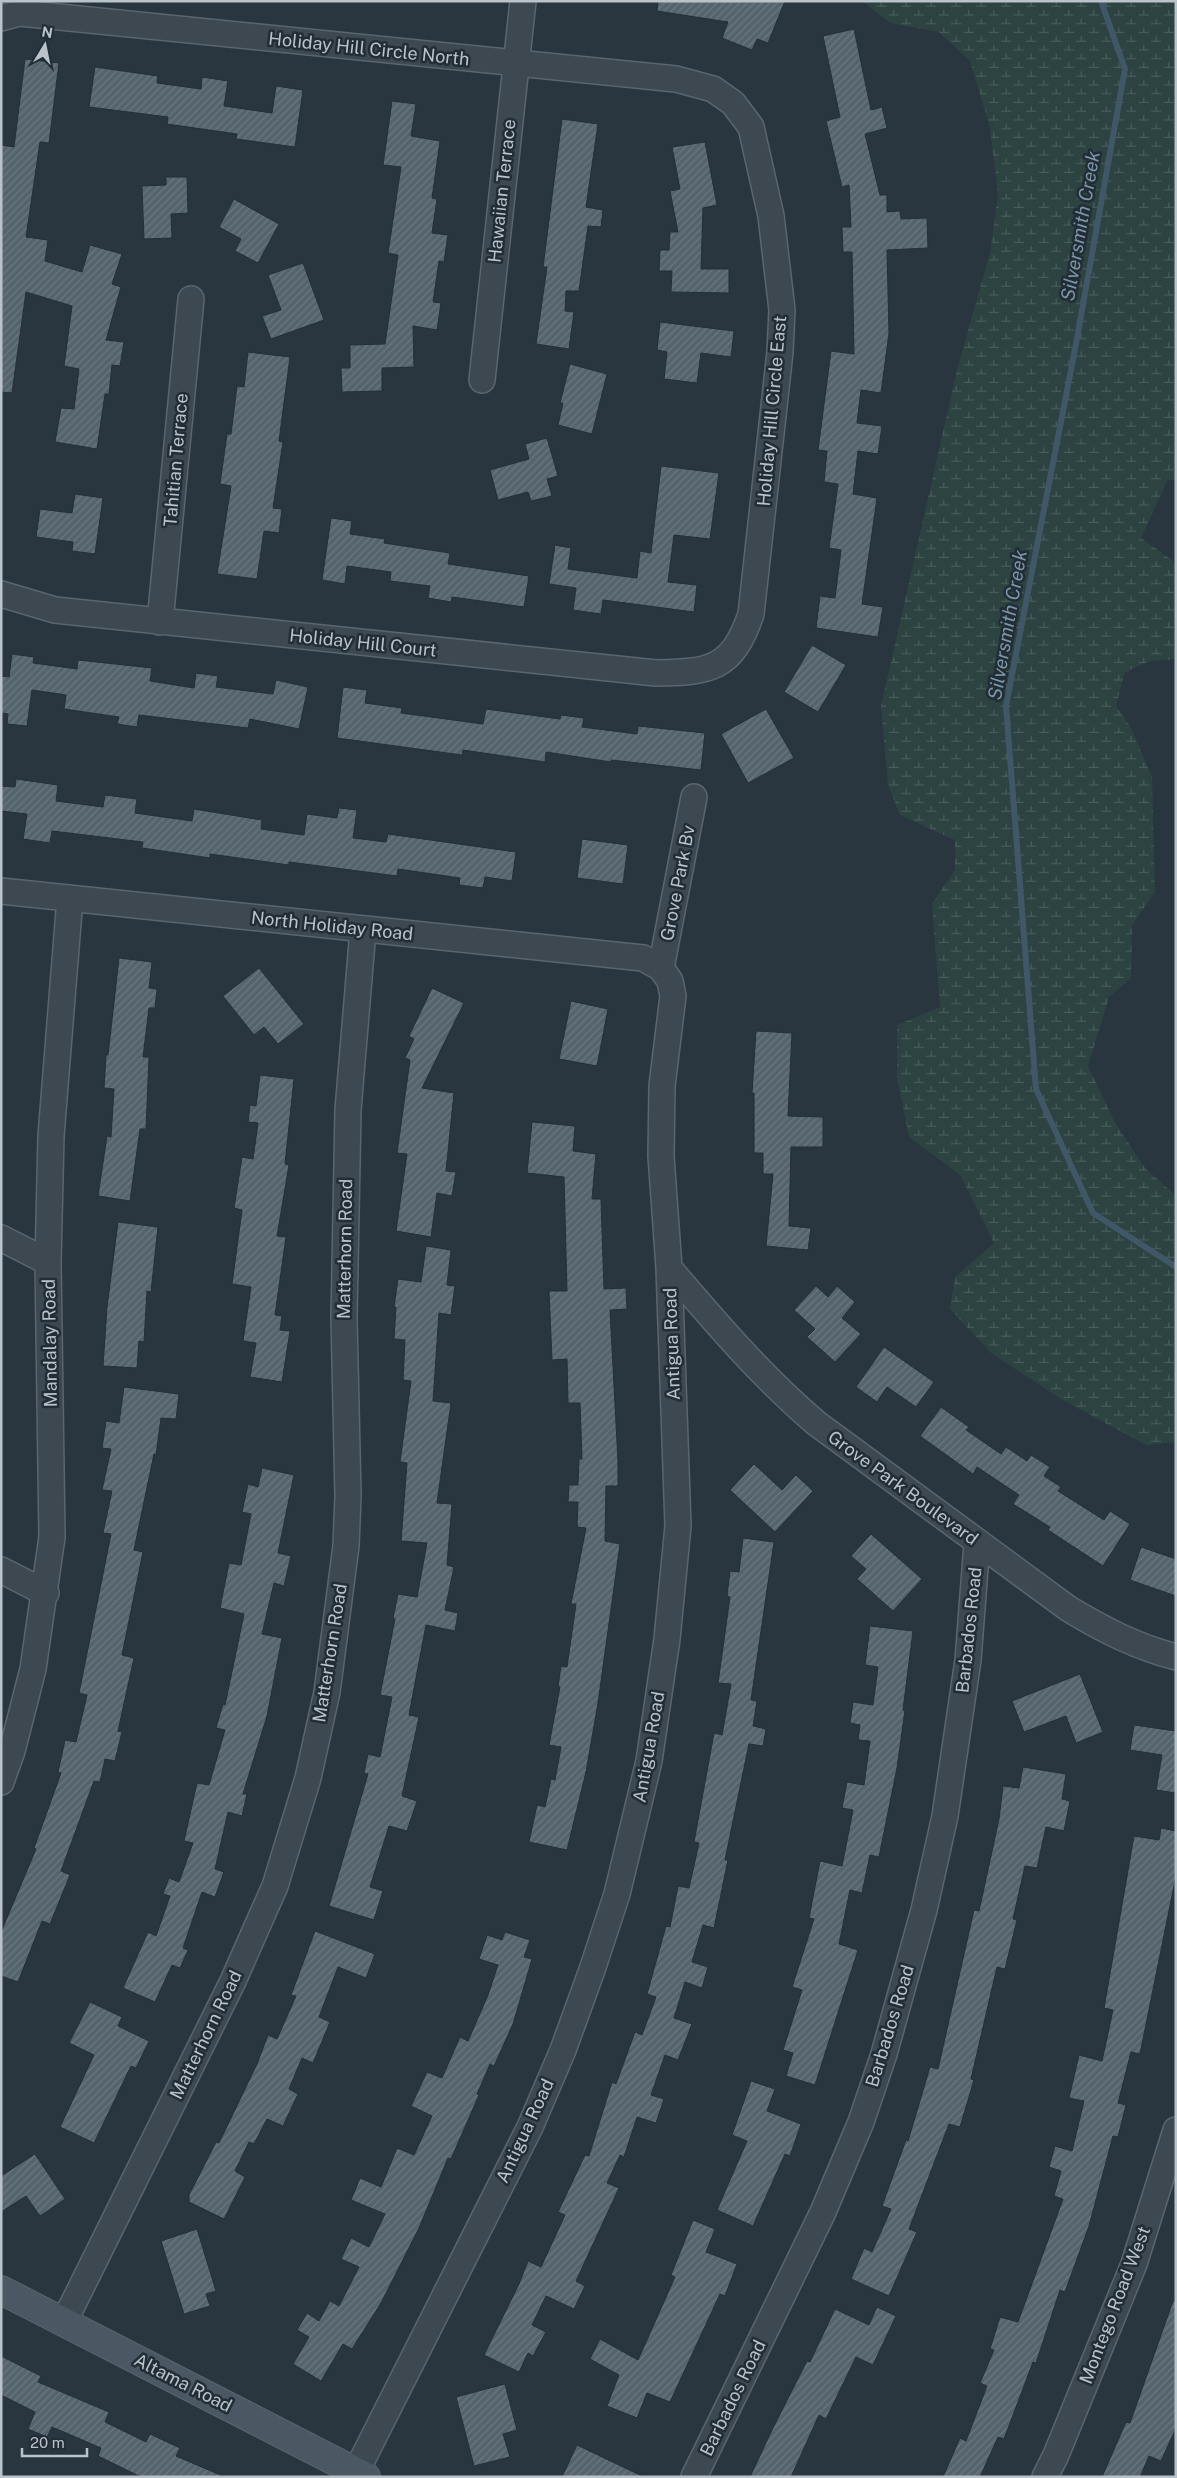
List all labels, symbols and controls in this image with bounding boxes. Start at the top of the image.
north arrow [20,20,70,70]
text: N [40,23,54,41]
street label: Holiday Hill Circle North [267,27,471,70]
street label: Hawaiian Terrace [484,118,519,264]
water label: Silversmith Creek [1056,149,1104,303]
street label: Holiday Hill Circle East [753,315,790,507]
street label: Tahitian Terrace [159,392,192,528]
water label: Silversmith Creek [983,548,1031,702]
street label: Holiday Hill Court [288,624,438,661]
street label: Grove Park Bv [656,823,699,942]
street label: North Holiday Road [250,907,414,944]
street label: Matterhorn Road [333,1179,356,1319]
street label: Mandalay Road [38,1279,61,1407]
street label: Antigua Road [659,1287,684,1401]
street label: Grove Park Boulevard [824,1426,982,1549]
street label: Barbados Road [951,1566,986,1694]
street label: Matterhorn Road [308,1582,351,1724]
street label: Antigua Road [628,1690,669,1804]
street label: Barbados Road [861,1962,918,2089]
street label: Matterhorn Road [165,1967,246,2103]
street label: Antigua Road [491,2075,558,2186]
street label: Montego Road West [1075,2223,1154,2387]
street label: Barbados Road [695,2336,770,2459]
street label: Altama Road [131,2349,236,2416]
scale bar [22,2426,88,2458]
text: 20 m [30,2434,65,2451]

